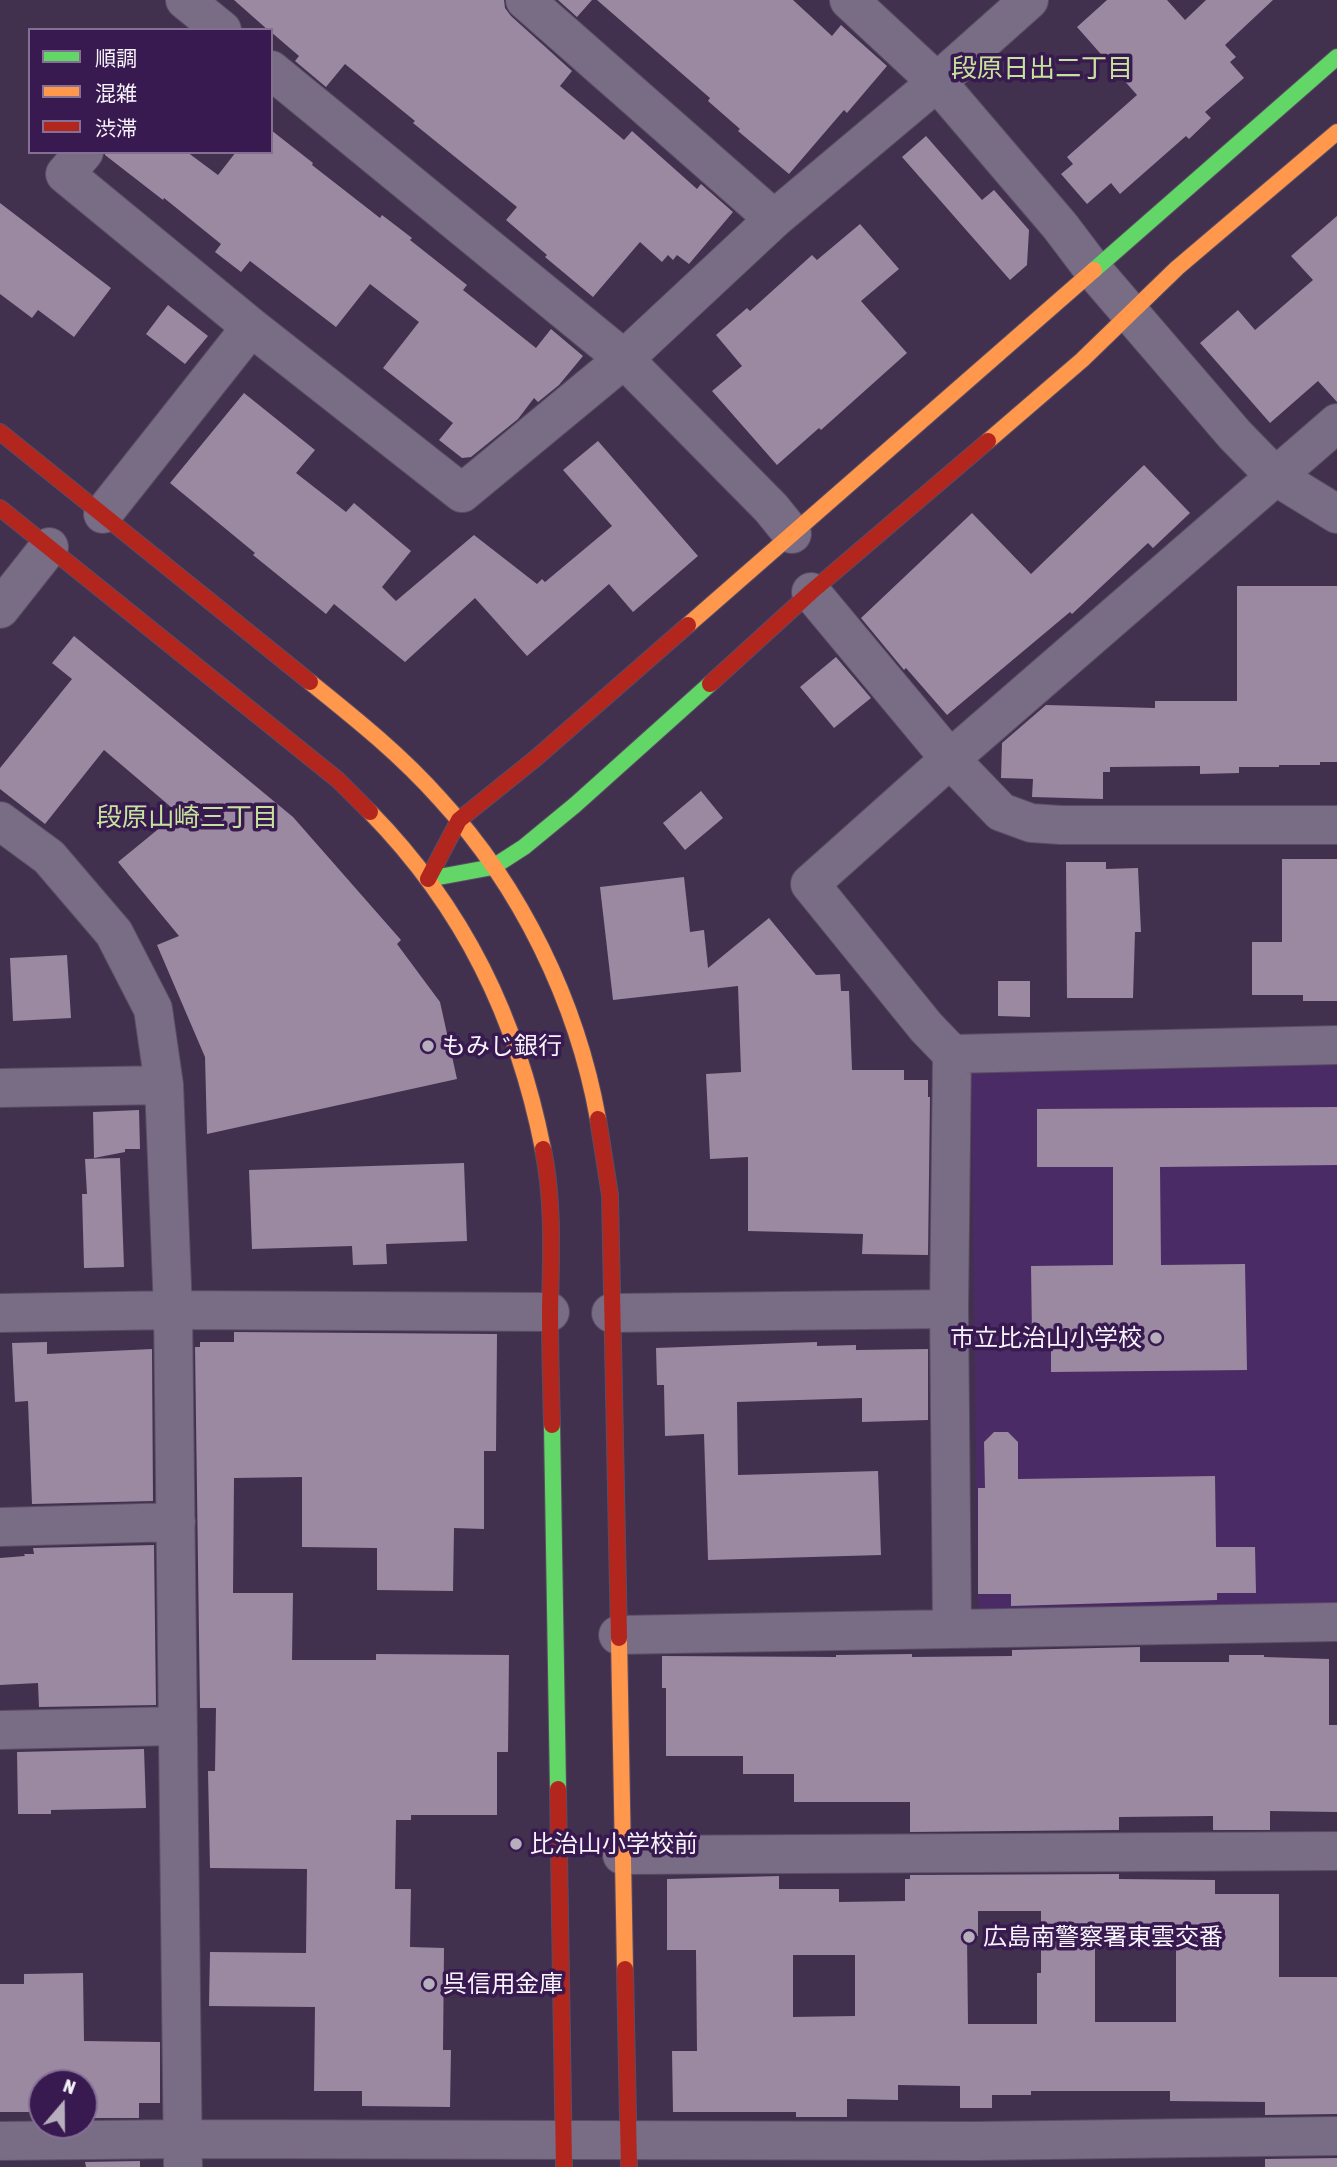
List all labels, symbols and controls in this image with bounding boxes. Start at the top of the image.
legend [28,28,273,154]
text: 順調 [95,46,137,70]
district label: 段原日出二丁目 [951,53,1133,85]
text: 混雑 [95,81,137,105]
text: 渋滞 [95,116,137,140]
district label: 段原山崎三丁目 [96,802,278,834]
place label: もみじ銀行 [442,1032,562,1060]
marker: もみじ銀行 [420,1038,436,1054]
place label: 市立比治山小学校 [950,1324,1142,1352]
marker: 市立比治山小学校 [1148,1330,1164,1346]
place label: 比治山小学校前 [530,1830,698,1858]
marker: 比治山小学校前 [508,1836,524,1852]
place label: 広島南警察署東雲交番 [983,1923,1223,1951]
marker: 広島南警察署東雲交番 [961,1929,977,1945]
place label: 呉信用金庫 [443,1970,563,1998]
marker: 呉信用金庫 [421,1976,437,1992]
north arrow [28,2069,98,2139]
text: N [60,2074,79,2098]

